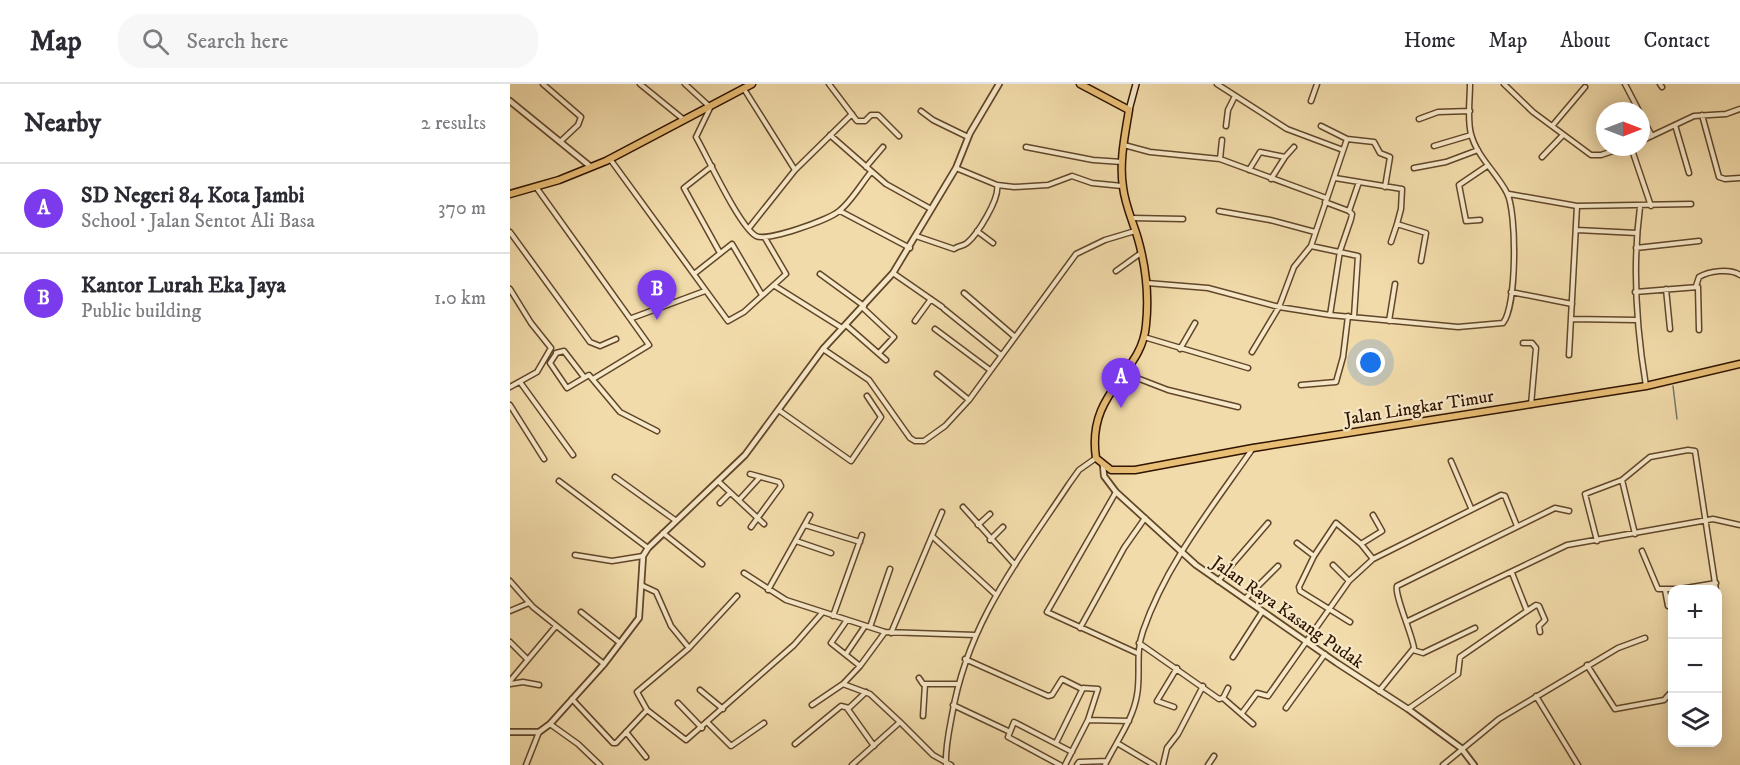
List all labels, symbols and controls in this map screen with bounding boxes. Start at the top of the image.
search box [118,14,538,68]
text: Map [30,24,82,59]
icon: search [139,25,172,58]
text: Search here [187,28,288,55]
text: Home [1404,28,1456,54]
text: Map [1489,28,1527,54]
text: About [1560,28,1611,54]
text: Contact [1644,28,1710,54]
north arrow [1596,102,1650,156]
text: Nearby [24,107,101,140]
text: 2 results [421,111,486,136]
text: SD Negeri 84 Kota Jambi [81,182,304,209]
text: A [37,196,50,221]
text: 370 m [438,196,486,221]
text: School · Jalan Sentot Ali Basa [81,209,315,234]
pin: B [638,270,676,320]
text: Kantor Lurah Eka Jaya [81,272,286,299]
text: B [37,286,50,311]
text: 1.0 km [434,286,486,311]
text: Public building [81,299,201,324]
your location [1356,348,1385,377]
pin: A [1102,358,1140,408]
street label: Jalan Lingkar Timur [1341,385,1496,431]
street label: Jalan Raya Kasang Pudak [1205,551,1368,674]
map controls [1668,585,1722,747]
button: + [1668,585,1722,639]
button: − [1668,639,1722,693]
button: layers [1668,693,1722,747]

